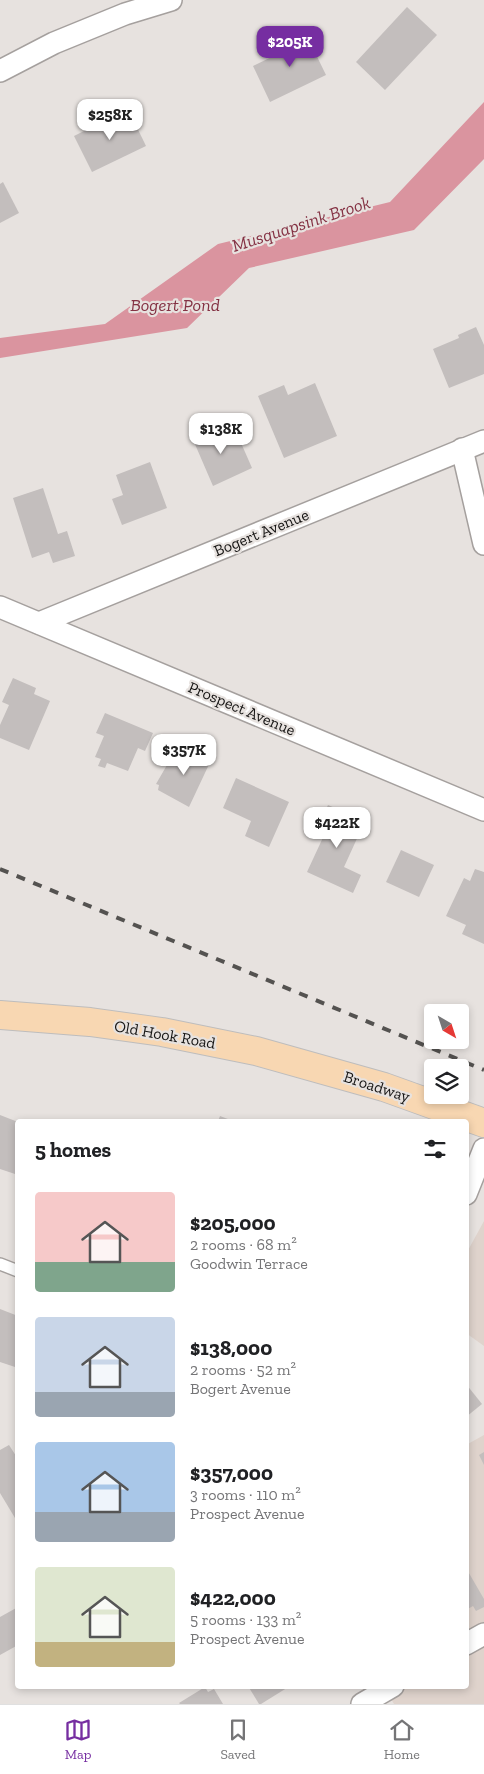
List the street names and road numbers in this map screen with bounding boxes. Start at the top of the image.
street label: Bogert Avenue [211,505,311,560]
street label: Prospect Avenue [185,677,298,740]
street label: Old Hook Road [113,1016,217,1053]
street label: Broadway [341,1067,413,1106]

